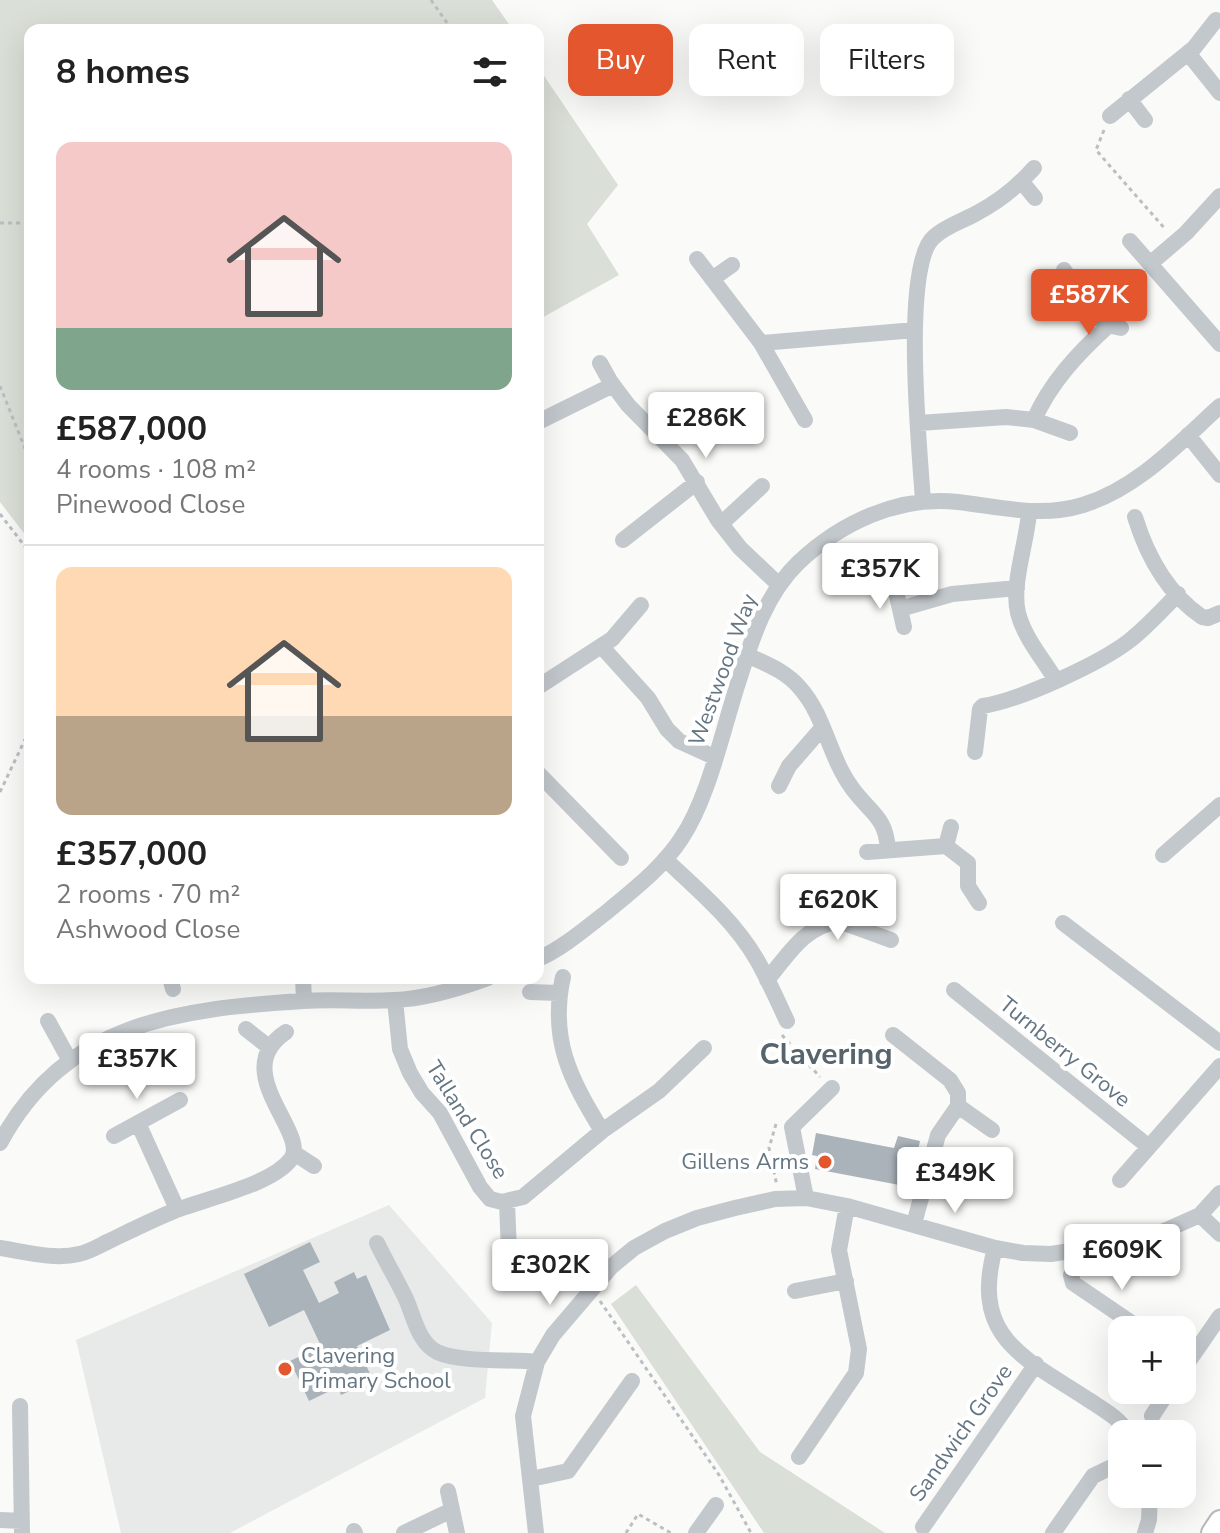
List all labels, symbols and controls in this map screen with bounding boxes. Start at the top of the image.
chip: Buy [568,24,673,96]
chip: Rent [689,24,804,96]
chip: Filters [820,24,954,96]
text: 8 homes [56,49,190,95]
icon: filters [468,50,512,94]
icon: home [212,194,356,338]
pin: £587K [1033,269,1145,337]
text: £587K [1049,277,1129,312]
pin: £286K [650,392,762,460]
text: £286K [666,400,746,435]
text: £587,000 [56,406,207,452]
text: 4 rooms · 108 m² [56,452,256,487]
text: Pinewood Close [56,487,245,522]
pin: £357K [824,543,936,611]
text: £357K [840,551,920,586]
street label: Westwood Way [682,589,765,750]
icon: home [212,619,356,763]
text: £357,000 [56,831,207,877]
pin: £620K [782,874,894,942]
text: 2 rooms · 70 m² [56,877,240,912]
text: £620K [798,882,878,917]
text: Ashwood Close [56,912,240,947]
street label: Turnberry Grove [993,990,1137,1114]
pin: £357K [81,1033,193,1101]
district label: Clavering [759,1034,893,1075]
text: £357K [97,1041,177,1076]
street label: Talland Close [419,1055,515,1185]
place label: Gillens Arms [681,1147,809,1177]
pin: £349K [899,1147,1011,1215]
marker: Gillens Arms [816,1153,834,1171]
text: £349K [915,1155,995,1190]
pin: £609K [1066,1224,1178,1292]
text: £609K [1082,1232,1162,1267]
pin: £302K [494,1239,606,1307]
text: £302K [510,1247,590,1282]
map controls [1108,1316,1196,1508]
button: + [1108,1316,1196,1404]
place label: Clavering Primary School [301,1341,451,1396]
street label: Sandwich Grove [903,1358,1019,1508]
marker: Clavering Primary School [276,1360,294,1378]
button: − [1108,1420,1196,1508]

